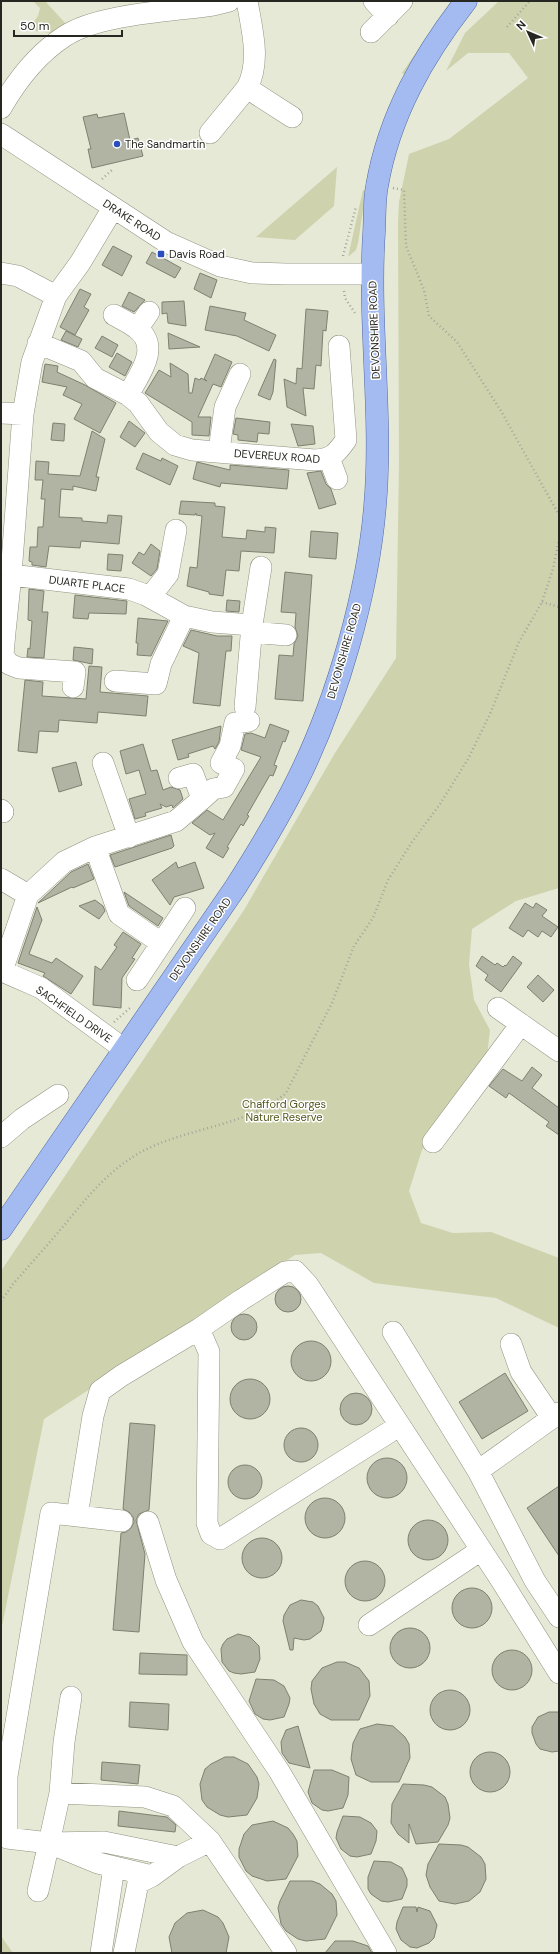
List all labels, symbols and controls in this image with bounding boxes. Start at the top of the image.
scale bar [14,12,122,38]
north arrow [508,12,548,52]
text: N [513,17,529,33]
text: 50 m [20,18,49,34]
place label: The Sandmartin [125,137,205,151]
marker: The Sandmartin [112,139,122,149]
street label: DRAKE ROAD [100,196,164,244]
place label: Davis Road [169,247,225,261]
marker: Davis Road [156,249,166,259]
street label: DEVONSHIRE ROAD [365,280,383,379]
street label: DEVEREUX ROAD [233,446,321,466]
street label: DUARTE PLACE [48,572,126,596]
street label: DEVONSHIRE ROAD [324,601,364,700]
street label: DEVONSHIRE ROAD [166,894,234,983]
street label: SACHFIELD DRIVE [33,982,115,1046]
park label: Chafford Gorges Nature Reserve [242,1097,326,1124]

